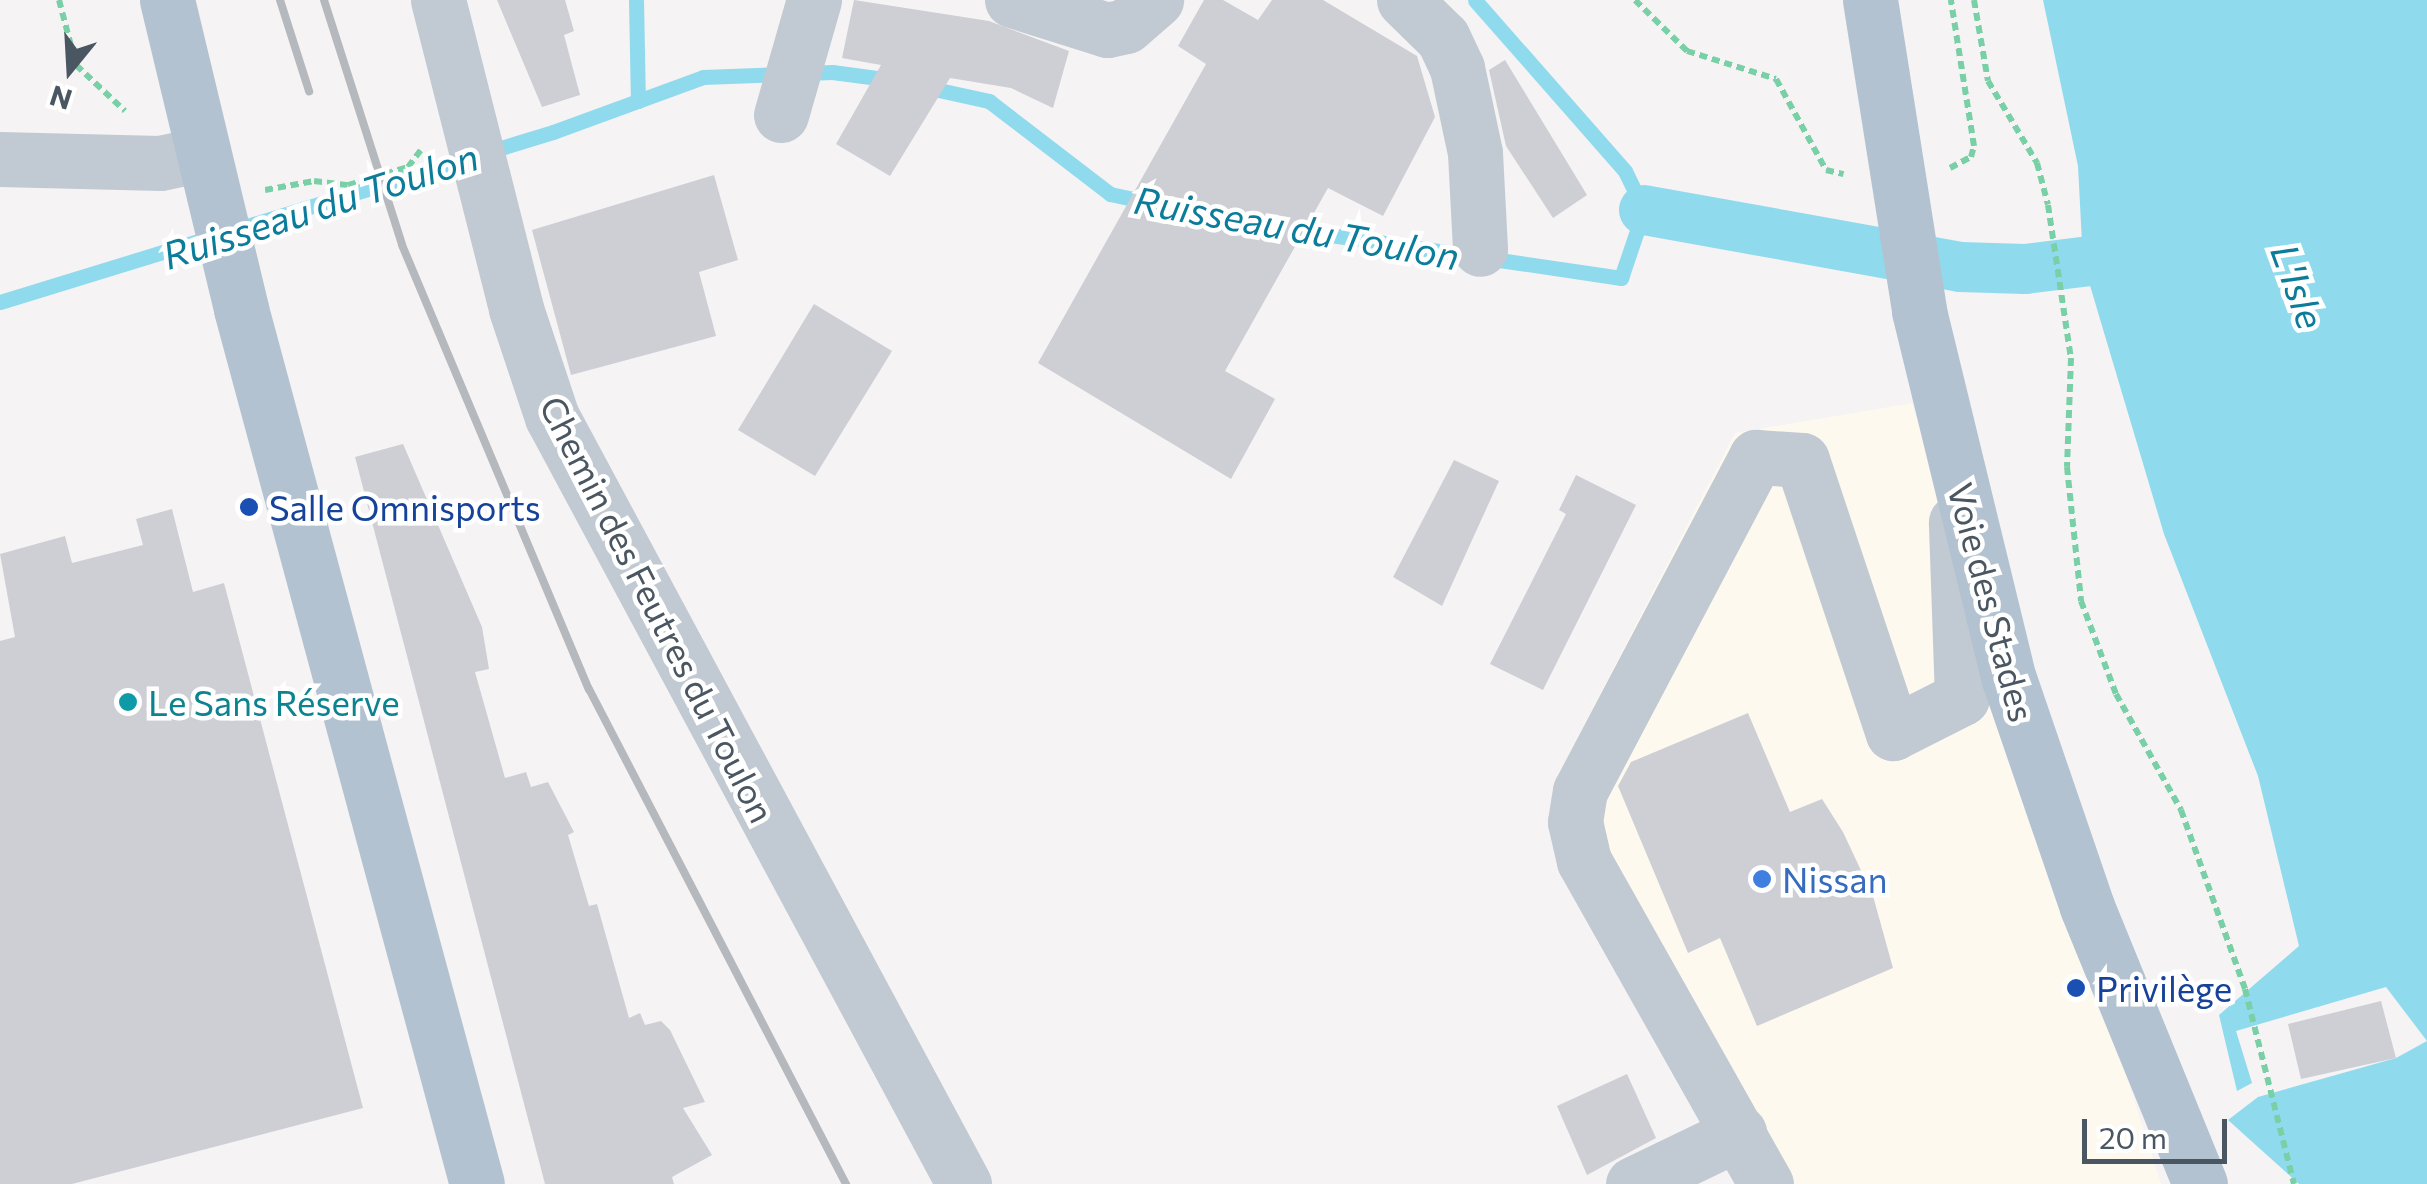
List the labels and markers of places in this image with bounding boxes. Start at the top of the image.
place label: Salle Omnisports [269,486,541,528]
marker: Salle Omnisports [238,496,260,518]
place label: Le Sans Réserve [148,681,400,723]
marker: Le Sans Réserve [117,691,139,713]
place label: Nissan [1782,858,1888,900]
marker: Nissan [1751,868,1773,890]
place label: Privilège [2096,967,2232,1009]
marker: Privilège [2065,977,2087,999]

